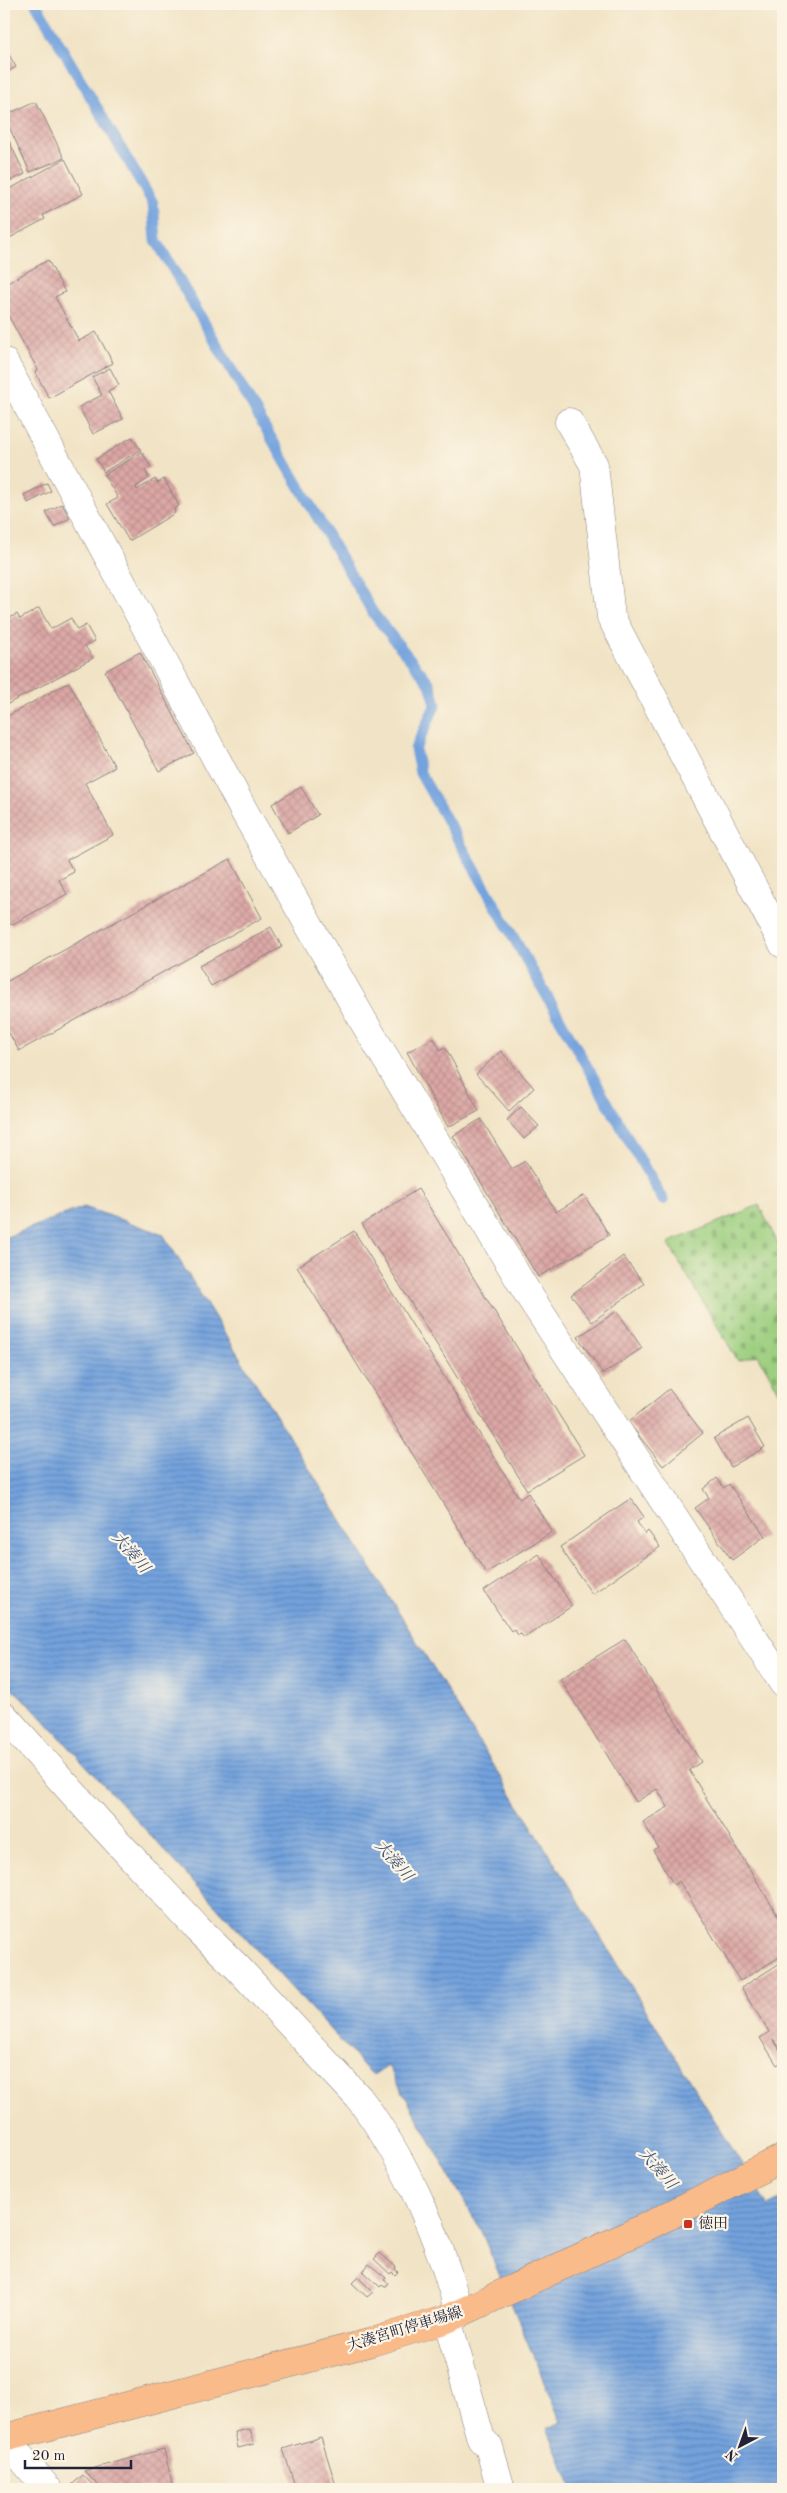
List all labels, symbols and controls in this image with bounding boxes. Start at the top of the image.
water label: 大湊川 [108,1528,155,1578]
water label: 大湊川 [371,1836,418,1886]
water label: 大湊川 [635,2144,682,2194]
place label: 徳田 [698,2215,728,2232]
marker: 徳田 [682,2218,694,2230]
street label: 大湊宮町停車場線 [345,2303,465,2355]
north arrow [714,2420,764,2470]
scale bar [25,2438,131,2470]
text: N [723,2446,741,2464]
text: 20 m [32,2449,66,2464]

